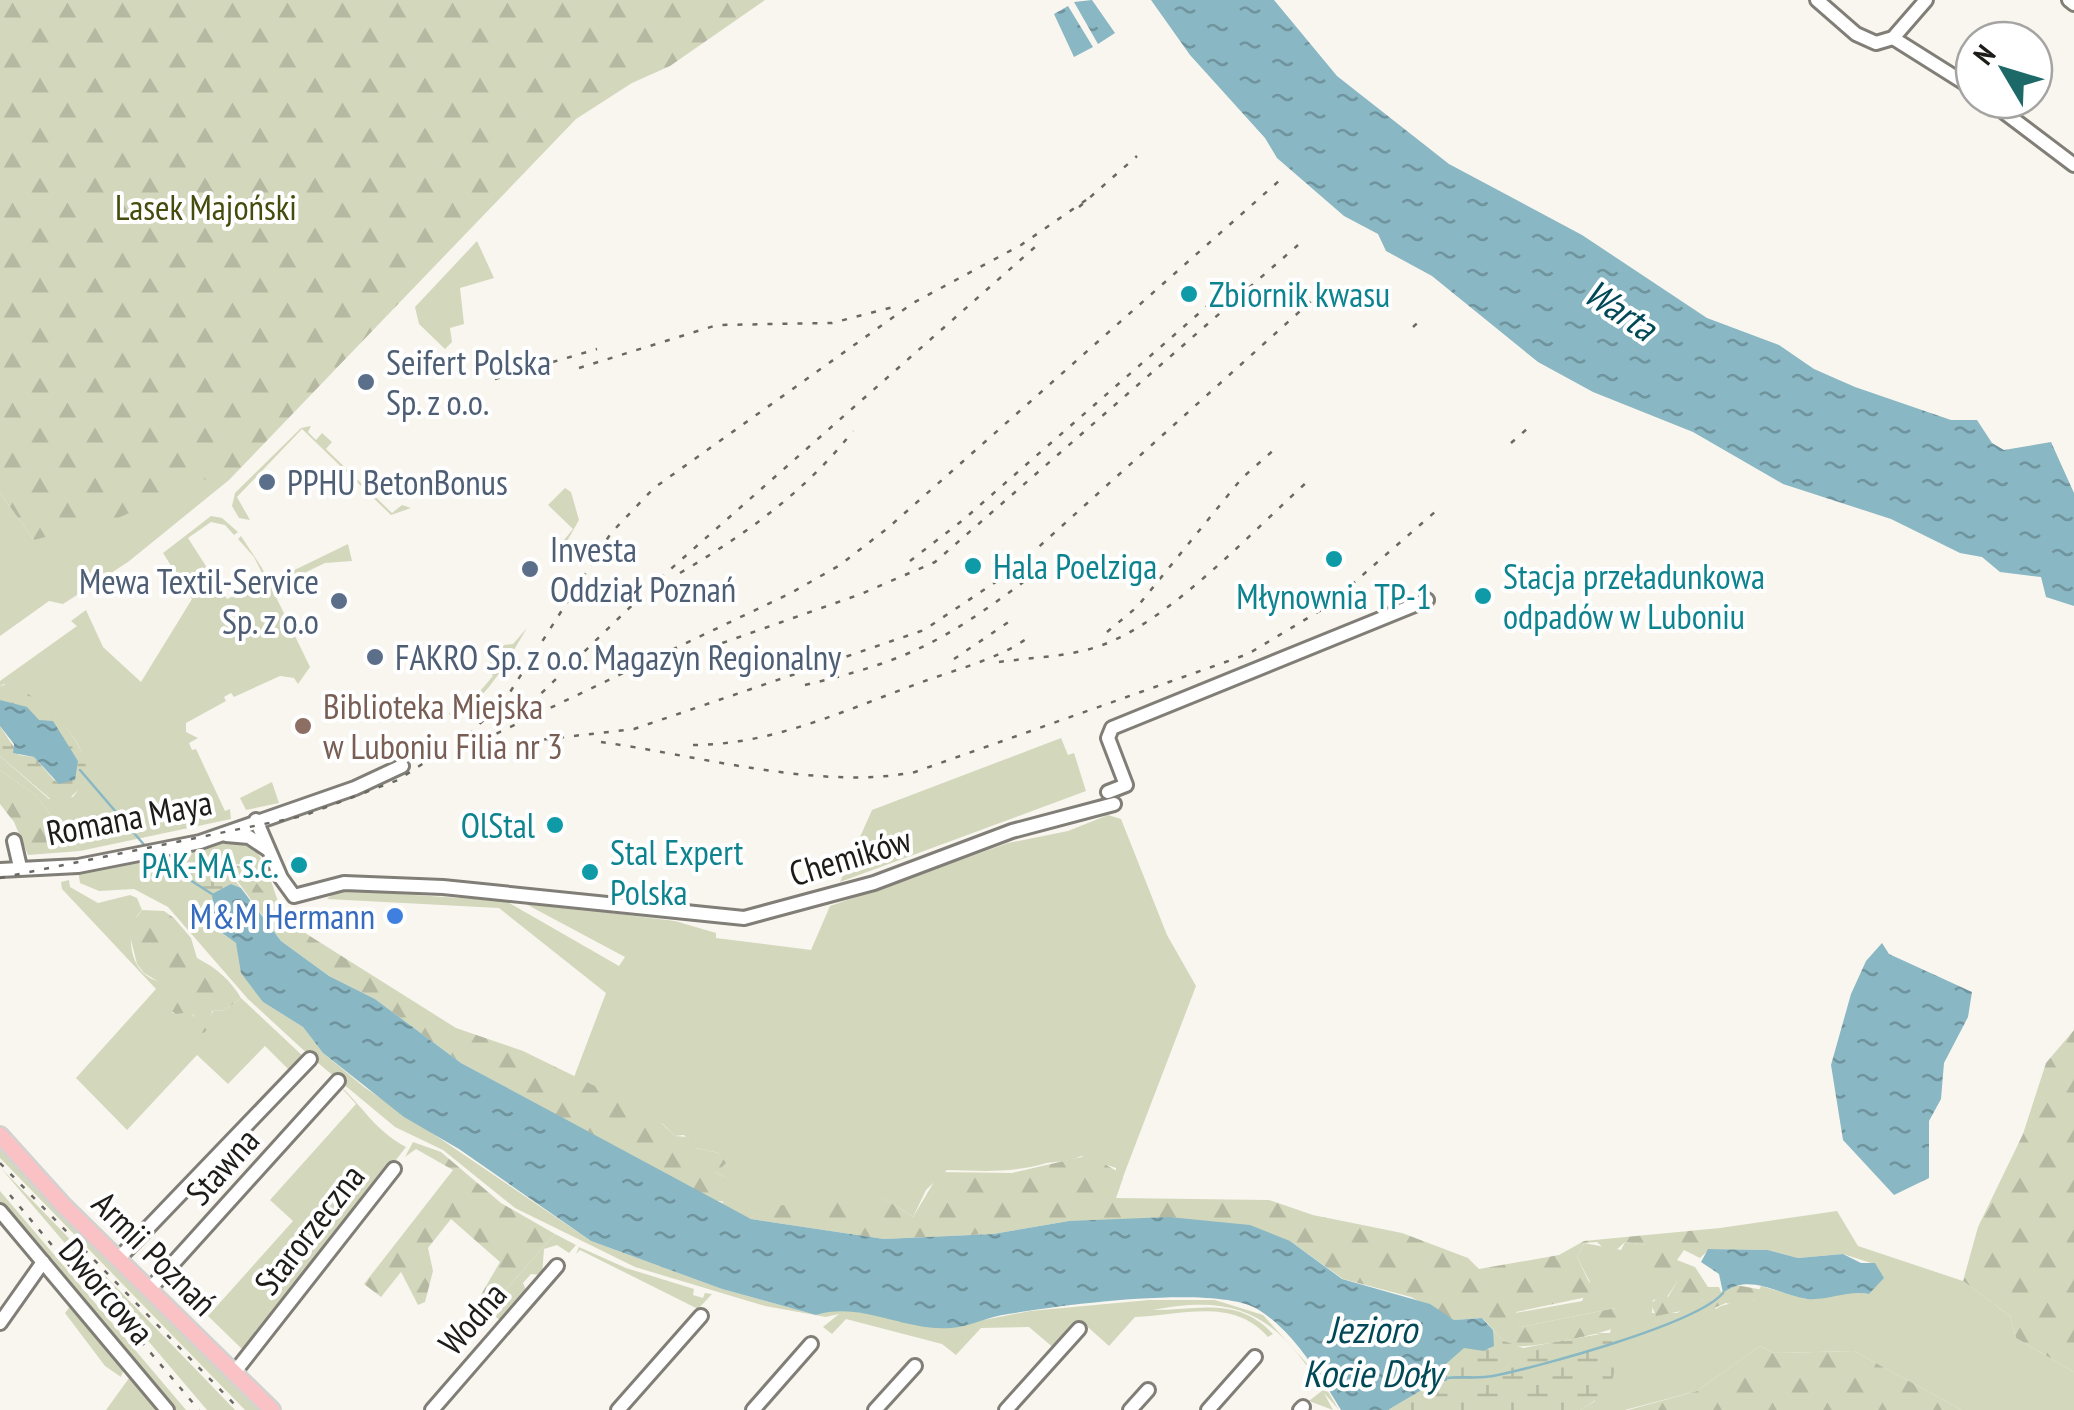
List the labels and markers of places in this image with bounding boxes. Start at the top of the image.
place label: Zbiornik kwasu [1209,271,1390,317]
marker: Zbiornik kwasu [1178,283,1200,305]
place label: Seifert Polska Sp. z o.o. [386,339,551,425]
marker: Seifert Polska Sp. z o.o. [355,371,377,393]
place label: PPHU BetonBonus [287,459,508,505]
marker: PPHU BetonBonus [256,471,278,493]
place label: Investa Oddział Poznań [550,526,736,612]
place label: Hala Poelziga [993,543,1157,589]
marker: Młynownia TP-1 [1323,548,1345,570]
place label: Stacja przeładunkowa odpadów w Luboniu [1503,553,1765,639]
marker: Hala Poelziga [962,555,984,577]
place label: Mewa Textil-Service Sp. z o.o [79,558,319,644]
marker: Investa Oddział Poznań [519,558,541,580]
place label: Młynownia TP-1 [1236,573,1432,619]
marker: Stacja przeładunkowa odpadów w Luboniu [1472,585,1494,607]
marker: Mewa Textil-Service Sp. z o.o [328,590,350,612]
place label: FAKRO Sp. z o.o. Magazyn Regionalny [395,634,842,680]
marker: FAKRO Sp. z o.o. Magazyn Regionalny [364,646,386,668]
place label: Biblioteka Miejska w Luboniu Filia nr 3 [323,683,563,769]
marker: Biblioteka Miejska w Luboniu Filia nr 3 [292,715,314,737]
place label: OlStal [461,802,535,848]
marker: OlStal [544,814,566,836]
place label: Stal Expert Polska [610,829,744,915]
place label: PAK-MA s.c. [141,842,279,888]
marker: PAK-MA s.c. [288,854,310,876]
marker: Stal Expert Polska [579,861,601,883]
place label: M&M Hermann [190,893,375,939]
marker: M&M Hermann [384,905,406,927]

